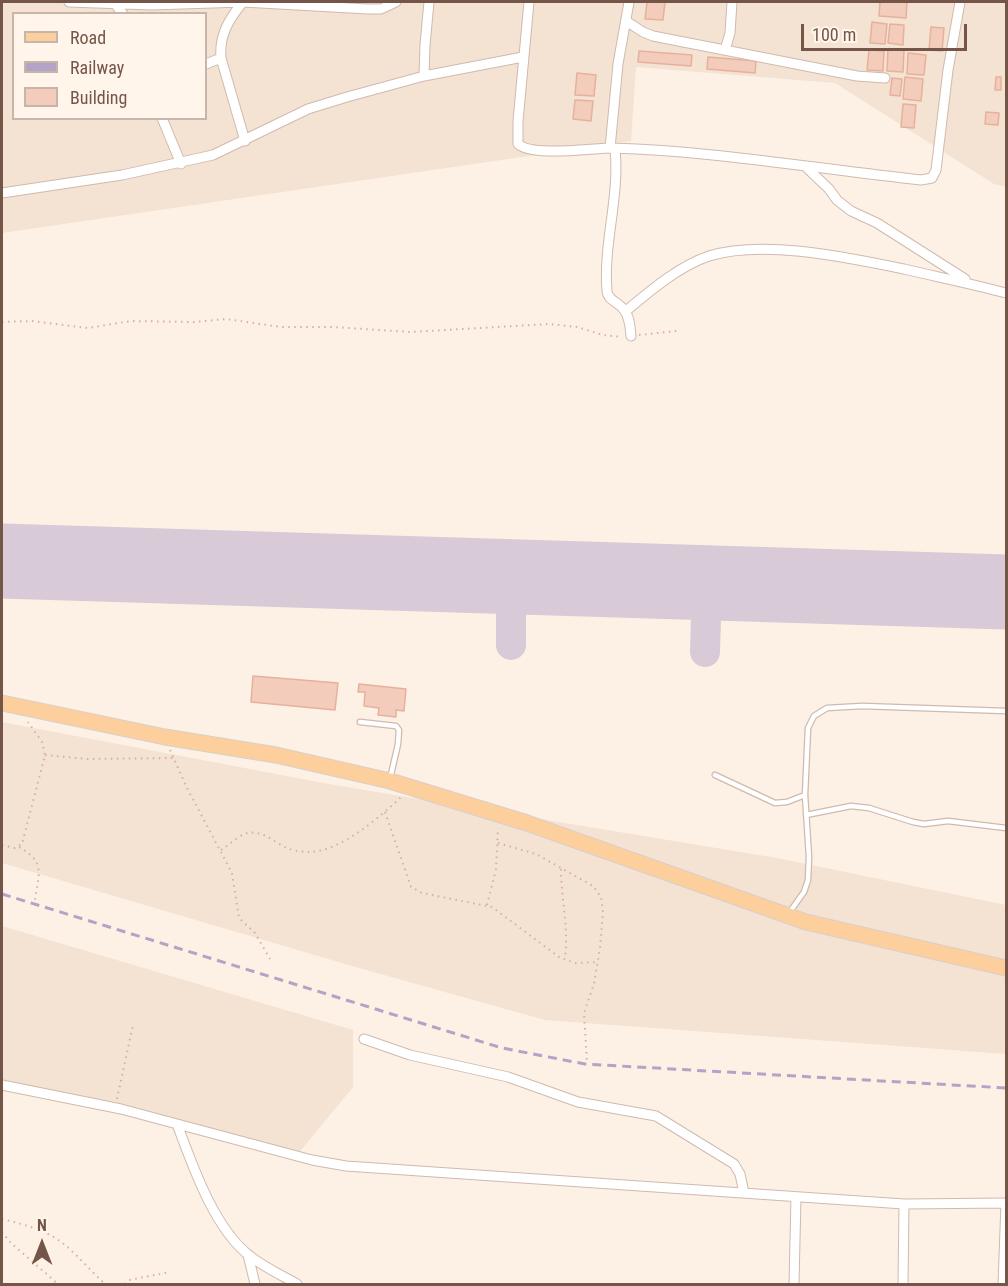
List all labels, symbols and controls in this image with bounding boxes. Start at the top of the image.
legend [12,12,207,120]
scale bar [804,12,970,50]
text: 100 m [812,24,856,45]
text: Road [70,27,106,48]
text: Railway [70,57,124,78]
text: Building [70,87,127,108]
north arrow [12,1214,72,1274]
text: N [37,1216,47,1235]

